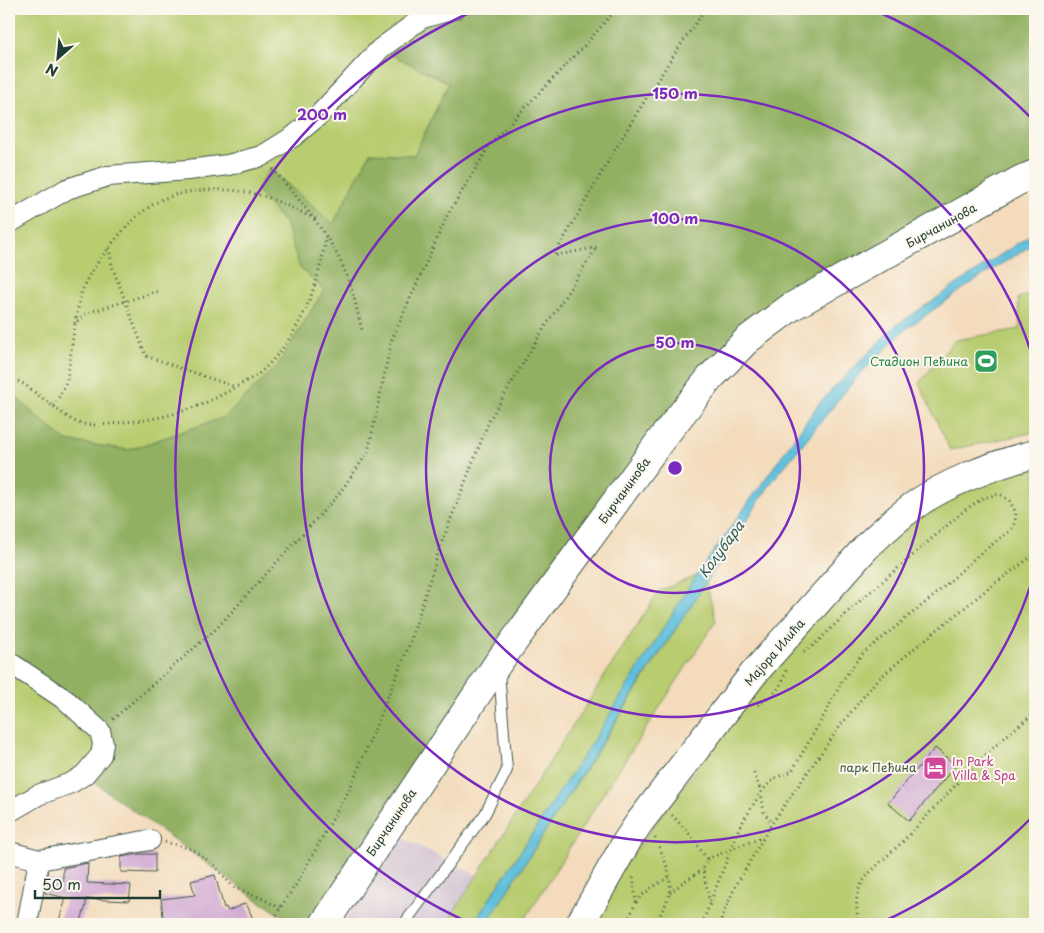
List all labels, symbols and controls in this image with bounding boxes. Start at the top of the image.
north arrow [32,32,82,82]
text: N [42,58,62,82]
text: 150 m [652,81,698,104]
text: 200 m [297,102,347,125]
street label: Бирчанинова [903,198,980,252]
text: 100 m [652,206,698,229]
text: 50 m [656,330,694,353]
sports icon: Стадион Пећина [973,348,999,374]
place label: Стадион Пећина [870,352,968,370]
street label: Бирчанинова [594,453,655,527]
centre of rings [666,459,684,477]
water label: Колубара [693,515,750,582]
street label: Мајора Илића [740,614,809,690]
place label: In Park Villa & Spa [952,752,1016,784]
hotel icon: In Park Villa & Spa [922,755,948,781]
park label: парк Пећина [839,758,917,776]
street label: Бирчанинова [362,784,421,859]
scale bar [35,868,160,900]
text: 50 m [42,872,81,895]

